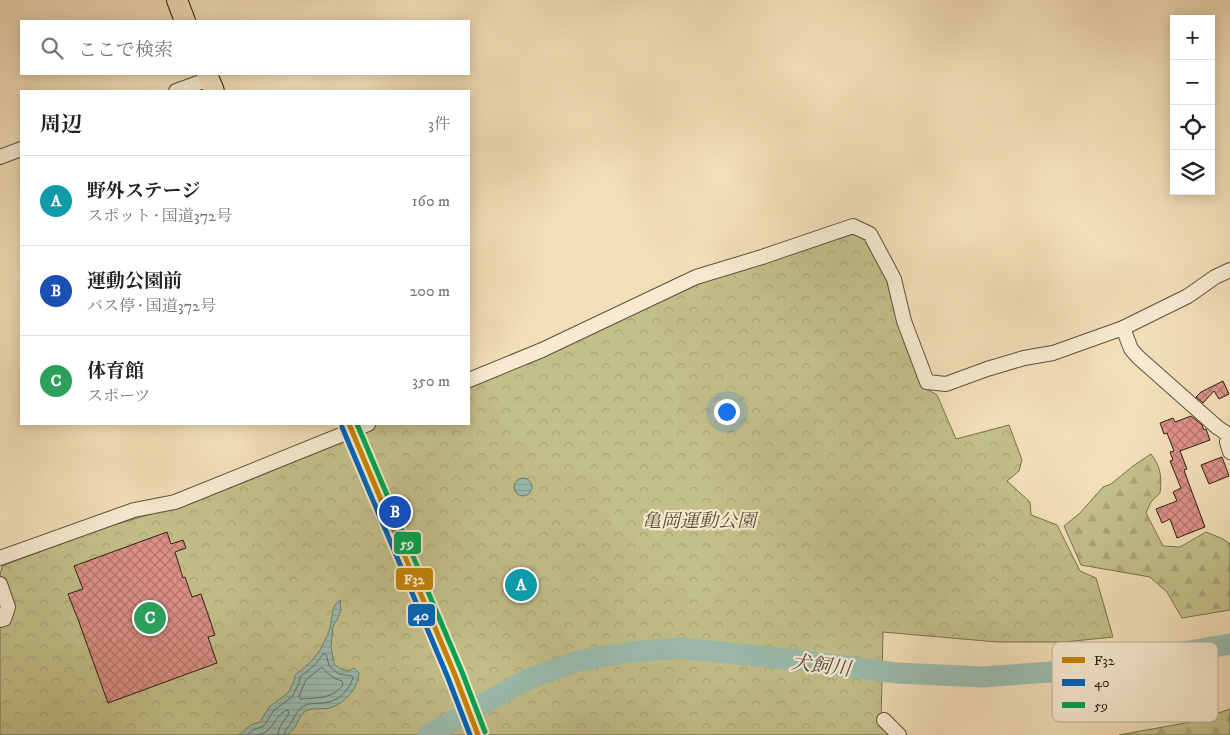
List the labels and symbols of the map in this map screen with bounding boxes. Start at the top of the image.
your location [714,399,740,425]
pin: B [379,493,411,531]
park label: 亀岡運動公園 [642,510,759,533]
line badge: 59 [393,531,422,555]
text: 59 [399,535,414,553]
pin: A [505,566,537,604]
line badge: F32 [395,567,434,591]
text: F32 [404,571,425,589]
pin: C [134,599,166,637]
line badge: 40 [407,603,436,627]
text: 40 [412,607,429,625]
legend [1052,642,1218,722]
water label: 犬飼川 [790,650,854,683]
text: F32 [1094,652,1115,670]
text: 40 [1094,674,1110,692]
text: 59 [1094,697,1108,715]

